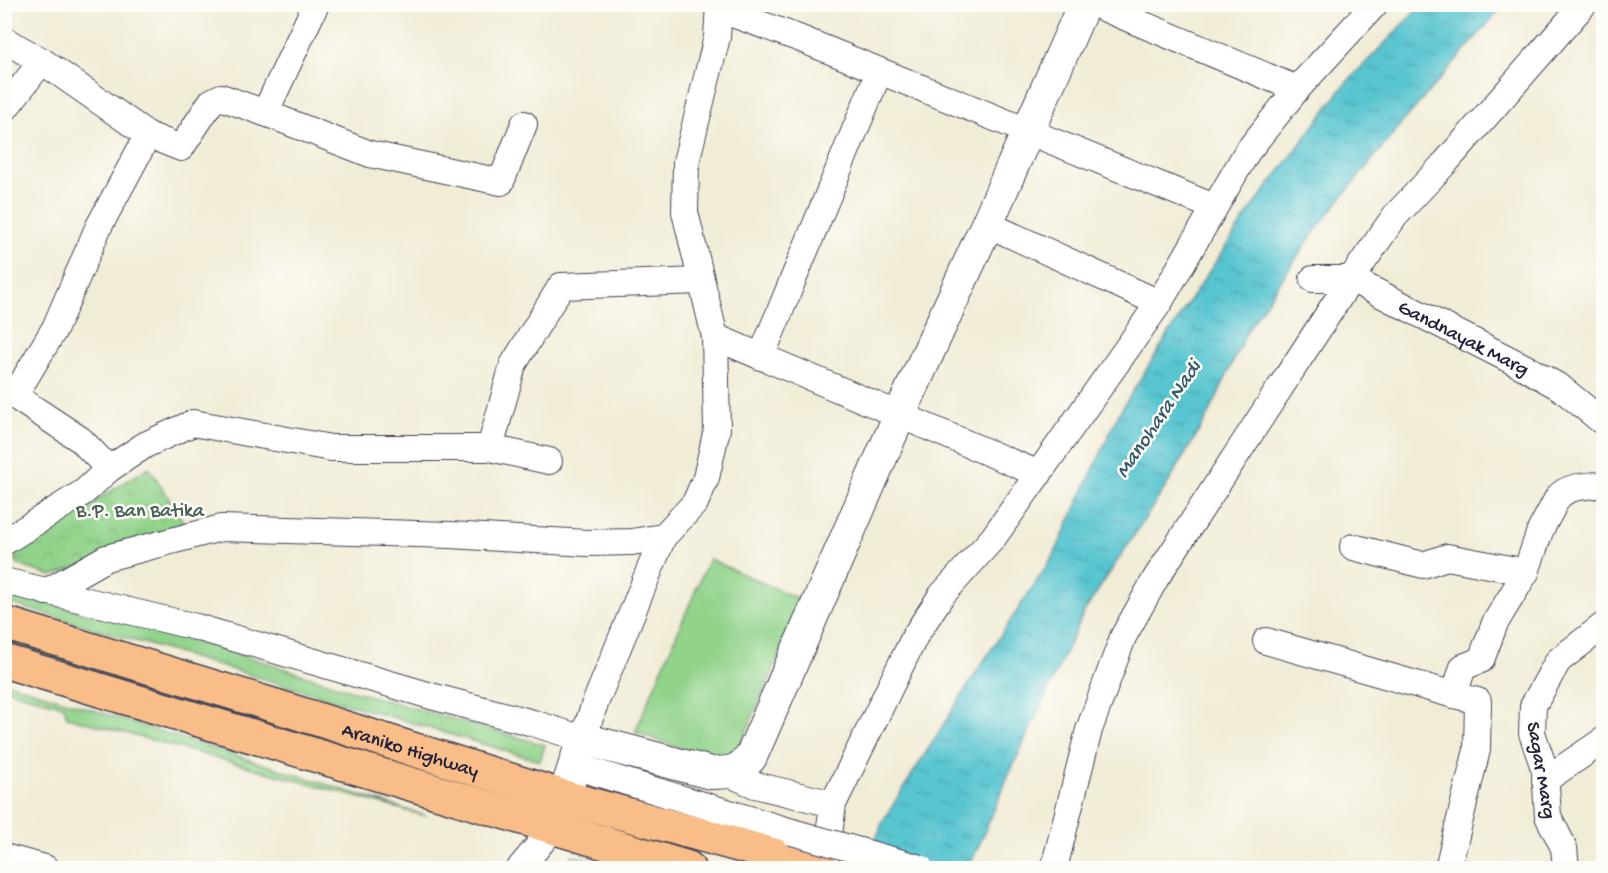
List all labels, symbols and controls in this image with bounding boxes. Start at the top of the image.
street label: Gandnayak Marg [1393,297,1532,383]
water label: Manohara Nadi [1111,354,1210,483]
park label: B.P. Ban Batika [75,501,205,524]
street label: Araniko Highway [339,720,481,784]
street label: Sagar Marg [1520,720,1559,821]

